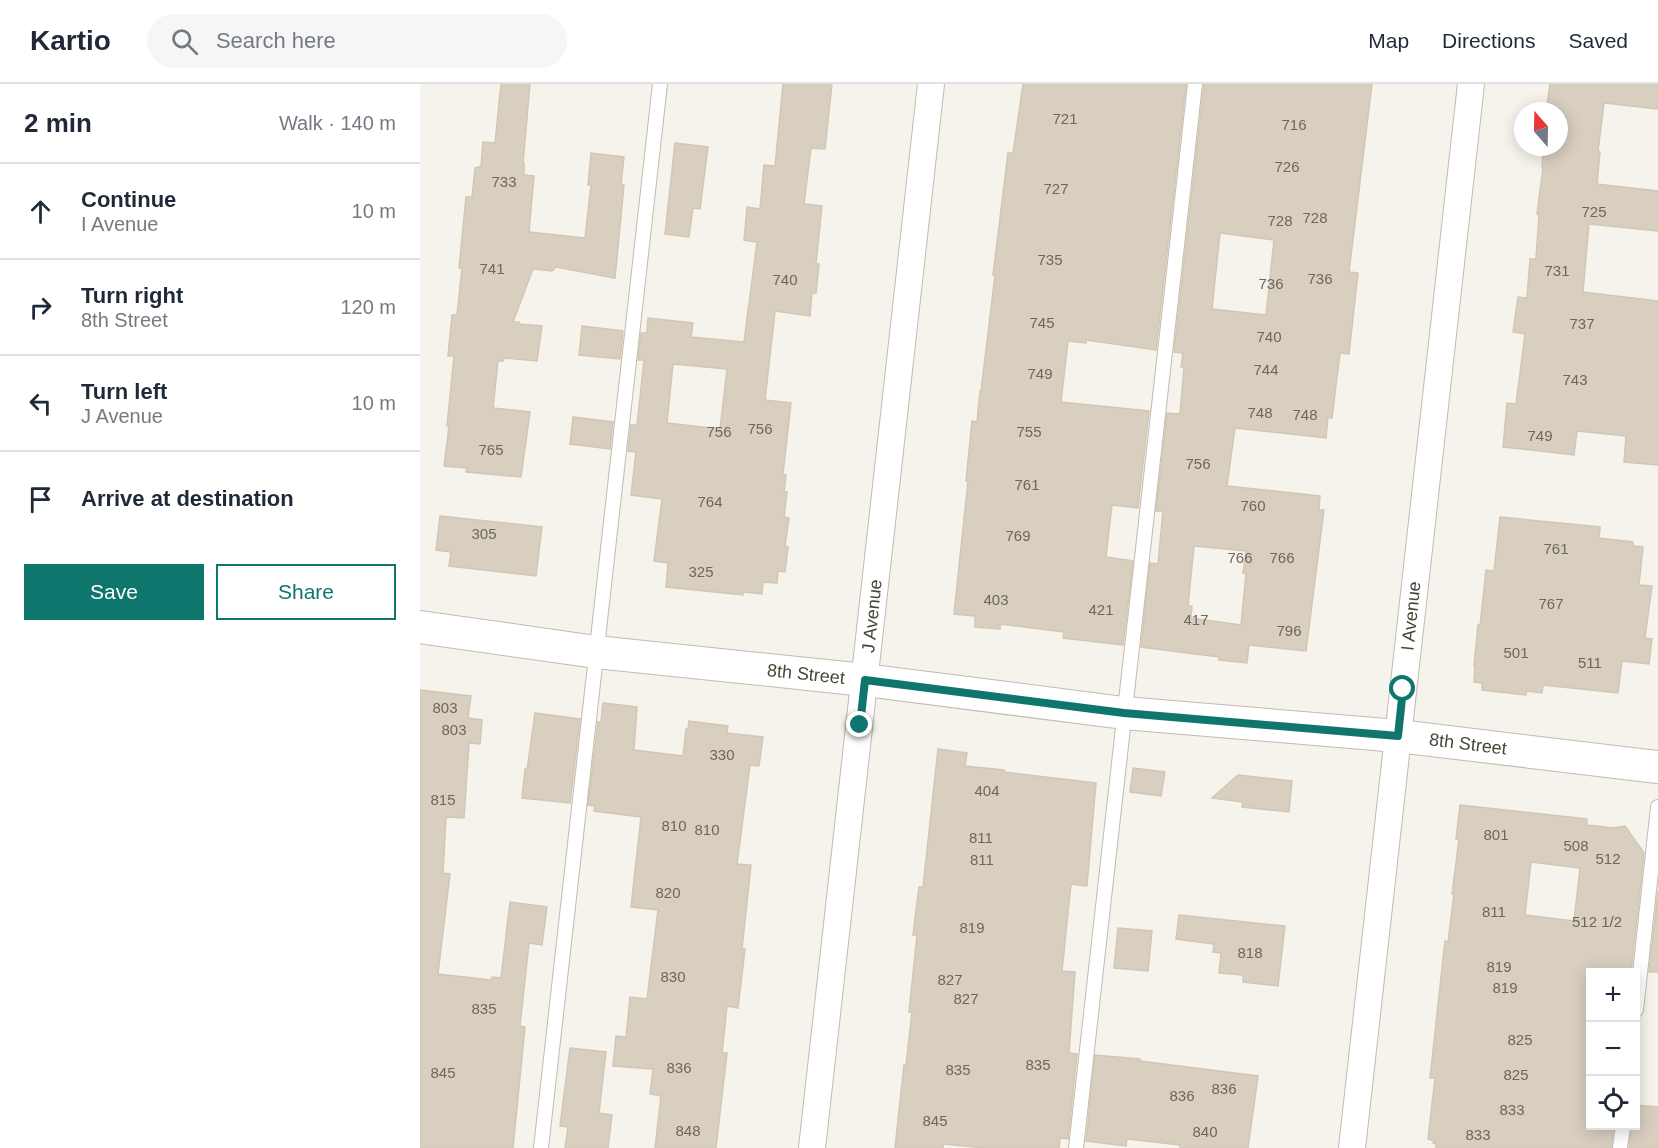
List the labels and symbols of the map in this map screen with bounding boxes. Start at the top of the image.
north arrow [1514,102,1568,156]
house number: 721 [1052,110,1078,127]
house number: 716 [1281,116,1307,133]
house number: 726 [1274,158,1300,175]
house number: 733 [491,173,517,190]
house number: 727 [1043,180,1069,197]
house number: 725 [1581,203,1607,220]
house number: 728 [1302,209,1328,226]
house number: 728 [1267,212,1293,229]
house number: 735 [1037,251,1063,268]
house number: 741 [479,260,505,277]
house number: 731 [1544,262,1570,279]
house number: 736 [1307,270,1333,287]
house number: 740 [772,271,798,288]
house number: 736 [1258,275,1284,292]
house number: 745 [1029,314,1055,331]
house number: 737 [1569,315,1595,332]
house number: 740 [1256,328,1282,345]
house number: 744 [1253,361,1279,378]
house number: 749 [1027,365,1053,382]
house number: 743 [1562,371,1588,388]
house number: 748 [1247,404,1273,421]
house number: 748 [1292,406,1318,423]
house number: 756 [747,420,773,437]
house number: 756 [706,423,732,440]
house number: 755 [1016,423,1042,440]
house number: 749 [1527,427,1553,444]
house number: 765 [478,441,504,458]
house number: 756 [1185,455,1211,472]
house number: 761 [1014,476,1040,493]
house number: 764 [697,493,723,510]
house number: 760 [1240,497,1266,514]
house number: 305 [471,525,497,542]
house number: 769 [1005,527,1031,544]
house number: 761 [1543,540,1569,557]
house number: 766 [1227,549,1253,566]
house number: 766 [1269,549,1295,566]
house number: 325 [688,563,714,580]
street label: J Avenue [858,578,886,654]
street label: I Avenue [1397,580,1425,652]
house number: 403 [983,591,1009,608]
house number: 767 [1538,595,1564,612]
house number: 421 [1088,601,1114,618]
house number: 417 [1183,611,1209,628]
house number: 796 [1276,622,1302,639]
house number: 501 [1503,644,1529,661]
house number: 511 [1578,654,1602,671]
street label: 8th Street [766,660,846,688]
route start [1389,675,1415,701]
house number: 803 [432,699,458,716]
route end [846,711,872,737]
house number: 803 [441,721,467,738]
street label: 8th Street [1428,729,1508,759]
house number: 330 [709,746,735,763]
house number: 404 [974,782,1000,799]
house number: 815 [430,791,456,808]
house number: 810 [661,817,687,834]
house number: 810 [694,821,720,838]
house number: 801 [1483,826,1509,843]
house number: 811 [969,829,993,846]
house number: 508 [1563,837,1589,854]
house number: 512 [1595,850,1621,867]
house number: 811 [970,851,994,868]
house number: 820 [655,884,681,901]
house number: 811 [1482,903,1506,920]
house number: 512 1/2 [1572,913,1622,930]
house number: 819 [959,919,985,936]
house number: 818 [1237,944,1263,961]
house number: 819 [1486,958,1512,975]
house number: 830 [660,968,686,985]
house number: 827 [937,971,963,988]
house number: 819 [1492,979,1518,996]
house number: 827 [953,990,979,1007]
house number: 835 [471,1000,497,1017]
house number: 825 [1507,1031,1533,1048]
house number: 835 [1025,1056,1051,1073]
house number: 836 [666,1059,692,1076]
house number: 835 [945,1061,971,1078]
house number: 845 [430,1064,456,1081]
house number: 825 [1503,1066,1529,1083]
house number: 836 [1211,1080,1237,1097]
house number: 836 [1169,1087,1195,1104]
house number: 833 [1499,1101,1525,1118]
house number: 845 [922,1112,948,1129]
house number: 848 [675,1122,701,1139]
house number: 840 [1192,1123,1218,1140]
house number: 833 [1465,1126,1491,1143]

